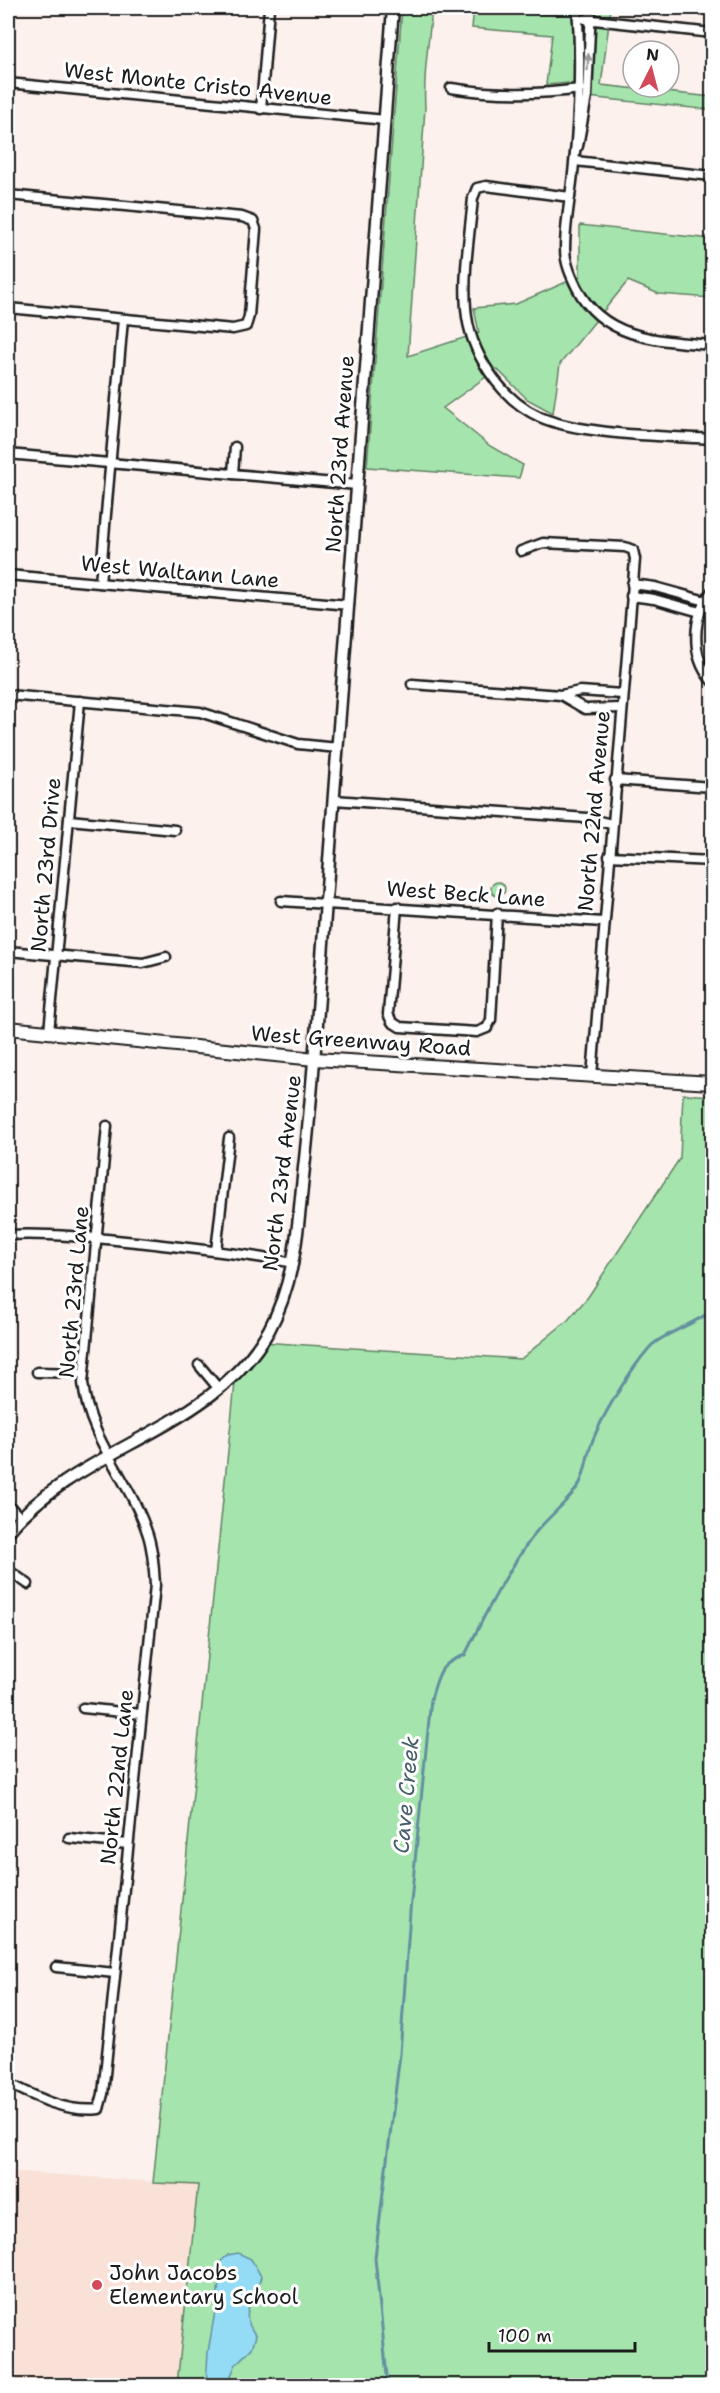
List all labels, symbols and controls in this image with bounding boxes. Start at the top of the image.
north arrow [621,39,681,99]
text: N [645,43,660,66]
one-way arrow [583,53,592,72]
street label: West Monte Cristo Avenue [63,56,333,112]
street label: North 23rd Avenue [319,354,361,554]
street label: West Waltann Lane [80,549,280,595]
street label: North 22nd Avenue [571,709,617,913]
street label: North 23rd Drive [24,776,68,954]
street label: West Beck Lane [385,874,547,914]
street label: West Greenway Road [250,1019,472,1063]
street label: North 23rd Avenue [256,1073,308,1273]
street label: North 23rd Lane [53,1205,95,1379]
street label: North 22nd Lane [94,1688,140,1866]
water label: Cave Creek [386,1735,426,1855]
place label: John Jacobs Elementary School [109,2259,299,2311]
marker: John Jacobs Elementary School [90,2278,104,2292]
scale bar [489,2315,634,2353]
text: 100 m [498,2324,552,2348]

